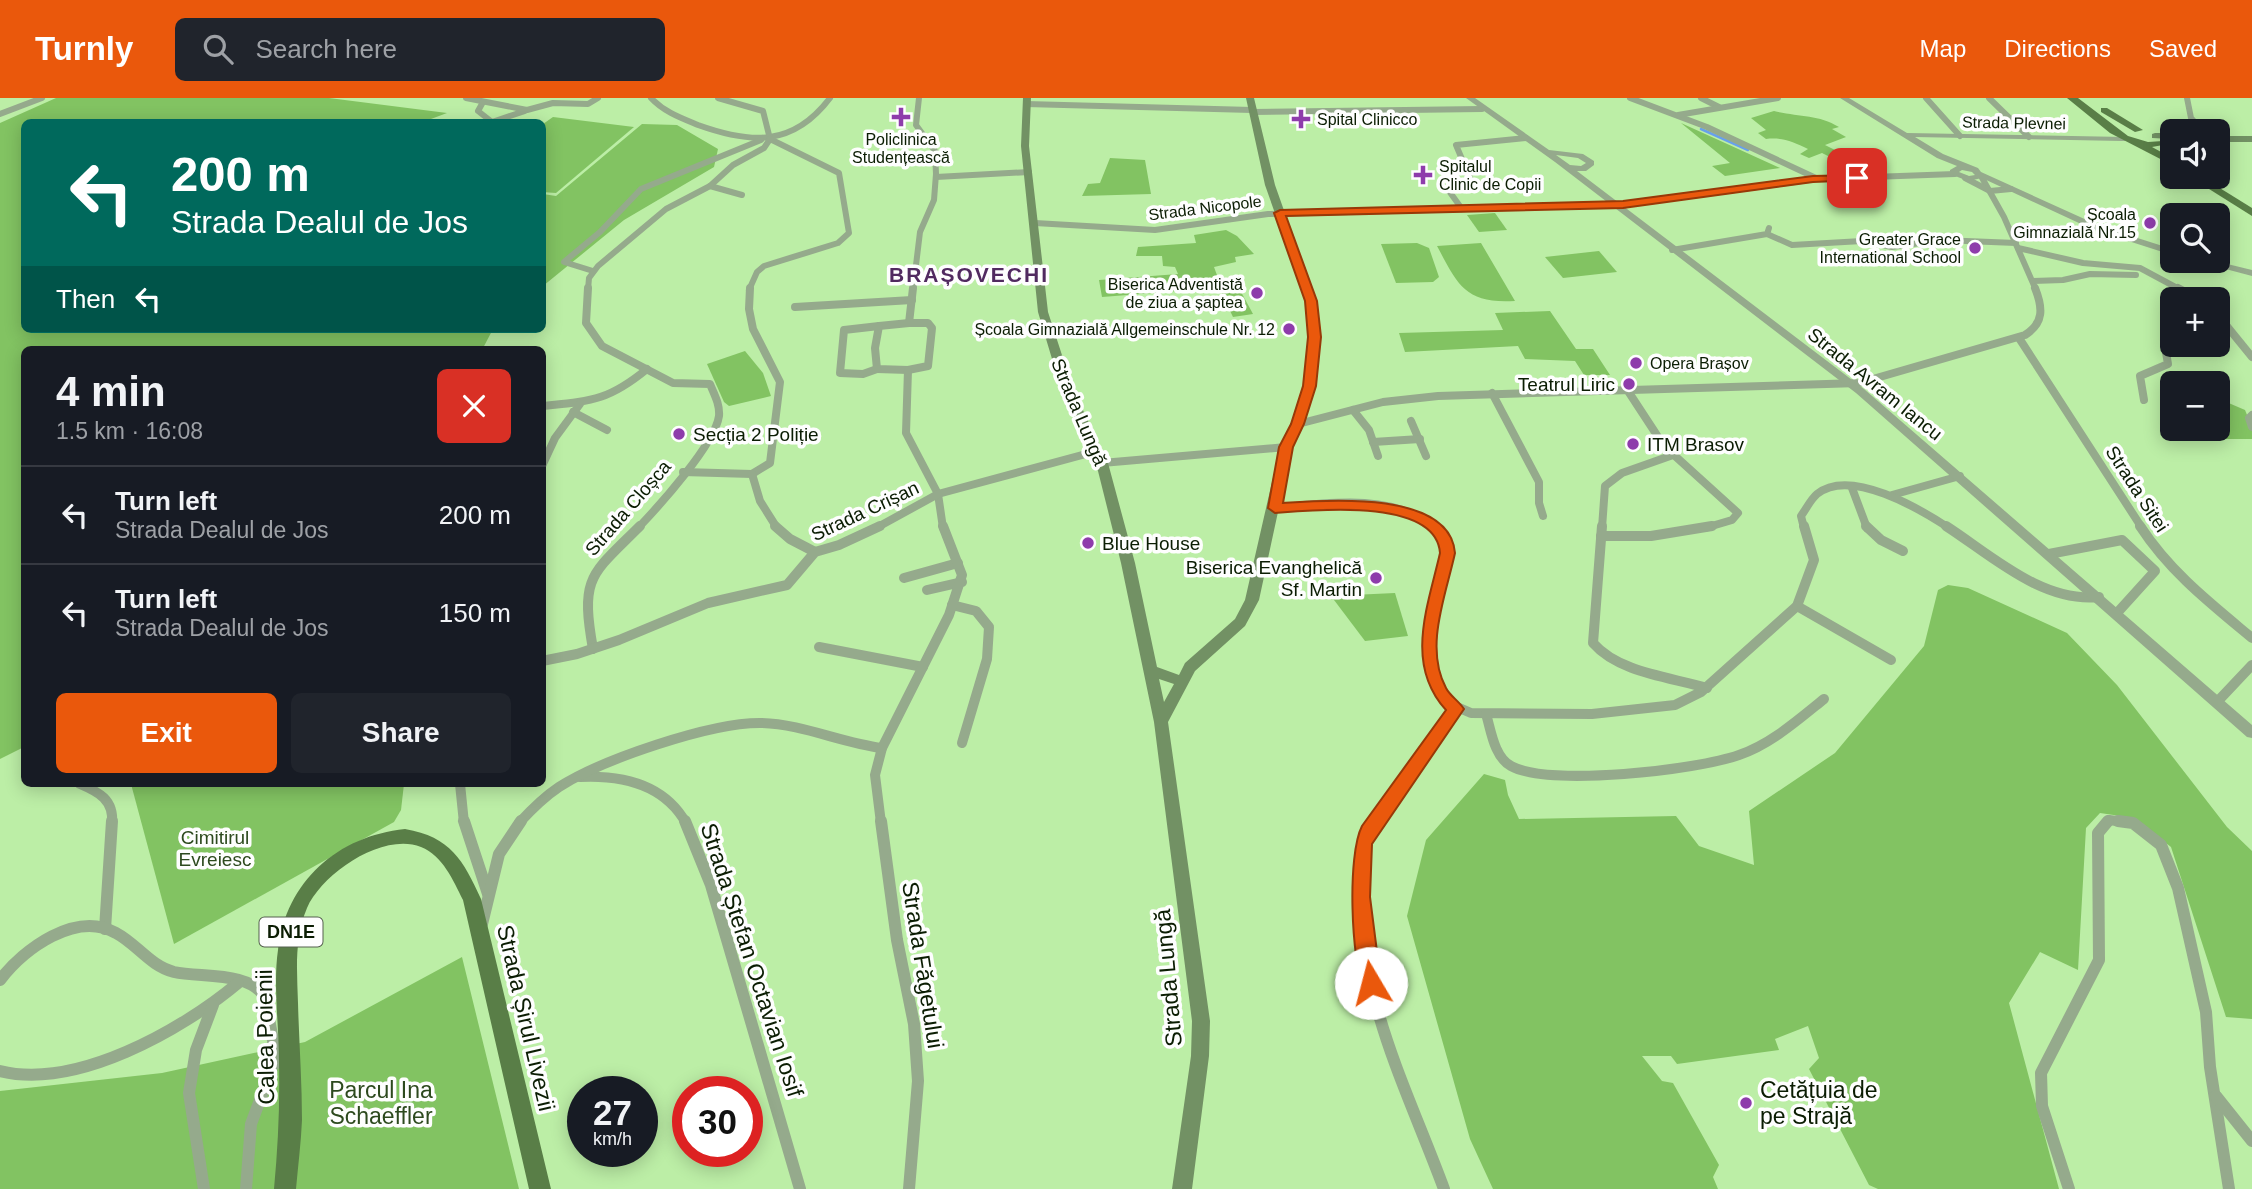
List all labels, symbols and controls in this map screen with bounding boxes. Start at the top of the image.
search box [175,18,665,81]
text: Turnly [35,30,133,67]
icon: search [199,30,237,68]
text: Search here [255,34,397,64]
text: Map [1920,35,1966,62]
text: Directions [2004,35,2111,62]
text: Saved [2149,35,2217,62]
marker: Policlinica Studențească [891,107,911,127]
marker: Spital Clinicco [1291,109,1311,129]
place label: Spital Clinicco [1317,111,1418,128]
street label: Strada Plevnei [1962,114,2066,132]
map controls [2160,119,2230,441]
button: sound [2160,119,2230,189]
place label: Policlinica Studențească [852,131,950,166]
icon: left [56,147,147,238]
text: 200 m [171,147,310,201]
pin [1827,148,1887,208]
place label: Spitalul Clinic de Copii [1439,158,1541,193]
icon: arrive [1838,159,1876,197]
marker: Spitalul Clinic de Copii [1413,165,1433,185]
street label: Strada Nicopole [1147,193,1263,223]
button: search [2160,203,2230,273]
text: Strada Dealul de Jos [171,204,468,240]
place label: Școala Gimnazială Nr.15 [2013,206,2136,241]
marker: Școala Gimnazială Nr.15 [2142,215,2158,231]
place label: Greater Grace International School [1820,231,1961,266]
marker: Greater Grace International School [1967,240,1983,256]
district label: BRAȘOVECHI [889,263,1049,286]
place label: Biserica Adventistă de ziua a șaptea [1108,276,1243,311]
icon: left [129,280,167,318]
text: Then [56,284,115,314]
marker: Biserica Adventistă de ziua a șaptea [1249,285,1265,301]
button: + [2160,287,2230,357]
place label: Școala Gimnazială Allgemeinschule Nr. 12 [974,321,1275,338]
marker: Școala Gimnazială Allgemeinschule Nr. 12 [1281,321,1297,337]
street label: Strada Avram Iancu [1804,323,1946,445]
street label: Strada Lungă [1047,355,1111,469]
marker: Opera Brașov [1628,355,1644,371]
place label: Opera Brașov [1650,355,1749,372]
text: 4 min [56,368,166,415]
button: close [437,369,511,443]
button: − [2160,371,2230,441]
place label: Teatrul Liric [1518,374,1615,395]
marker: Teatrul Liric [1621,376,1637,392]
text: 1.5 km · 16:08 [56,418,203,444]
place label: Secția 2 Poliție [693,424,819,445]
marker: Secția 2 Poliție [671,426,687,442]
place label: ITM Brasov [1647,434,1745,455]
marker: ITM Brasov [1625,436,1641,452]
street label: Strada Sitei [2101,442,2173,536]
street label: Strada Cloșca [581,456,675,560]
street label: Strada Crișan [808,477,922,545]
text: Turn left [115,486,217,516]
icon: left [56,496,94,534]
text: 200 m [439,500,511,530]
text: Strada Dealul de Jos [115,517,329,543]
place label: Blue House [1102,533,1200,554]
marker: Blue House [1080,535,1096,551]
place label: Biserica Evanghelică Sf. Martin [1186,557,1362,600]
marker: Biserica Evanghelică Sf. Martin [1368,570,1384,586]
text: Turn left [115,584,217,614]
icon: left [56,594,94,632]
text: 150 m [439,598,511,628]
text: Strada Dealul de Jos [115,615,329,641]
button: Exit [56,693,277,773]
button: Share [291,693,511,773]
street label: Strada Ștefan Octavian Iosif [695,820,809,1101]
park label: Cimitirul Evreiesc [179,827,251,870]
street label: Strada Făgetului [897,880,949,1050]
street label: Strada Lungă [1149,908,1187,1048]
road number: DN1E [260,918,322,946]
street label: Strada Șirul Livezii [492,922,560,1114]
position arrow [1334,946,1408,1020]
street label: Calea Poienii [251,969,279,1105]
speed limit sign: 30 [672,1076,763,1167]
park label: Parcul Ina Schaeffler [329,1077,433,1129]
place label: Cetățuia de pe Strajă [1760,1077,1878,1129]
text: 27 [593,1093,632,1132]
marker: Cetățuia de pe Strajă [1738,1095,1754,1111]
text: km/h [593,1129,632,1149]

